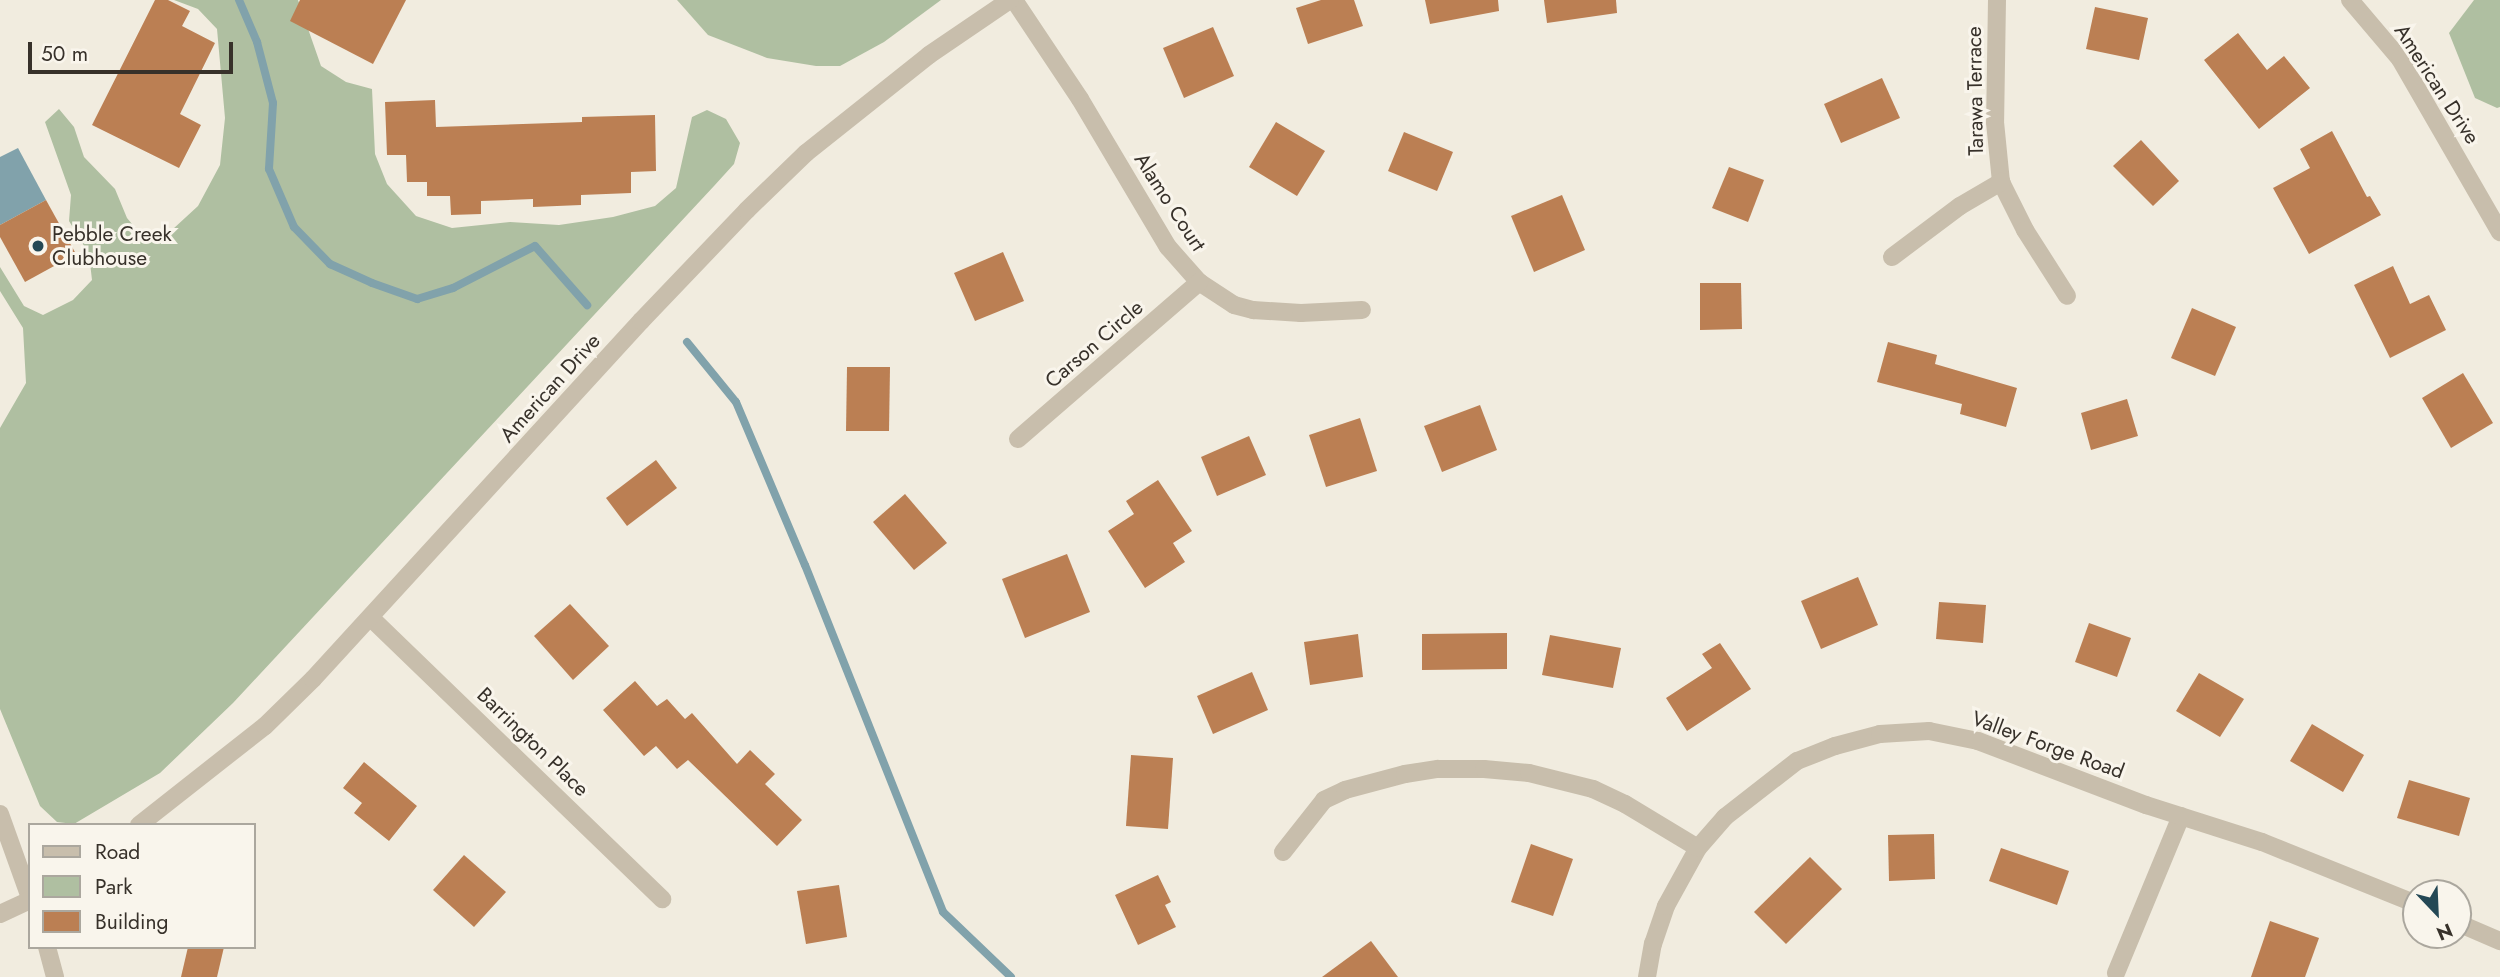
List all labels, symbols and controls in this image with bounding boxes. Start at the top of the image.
street label: American Drive [2389,19,2485,149]
street label: Tarawa Terrace [1961,26,1989,156]
scale bar [32,28,236,72]
text: 50 m [41,39,88,69]
street label: Alamo Court [1129,148,1211,256]
place label: Pebble Creek Clubhouse [52,221,172,271]
marker: Pebble Creek Clubhouse [30,238,46,254]
street label: Carson Circle [1040,295,1148,393]
street label: American Drive [495,328,605,448]
street label: Barrington Place [472,682,594,802]
street label: Valley Forge Road [1968,706,2128,784]
legend [28,823,256,949]
text: Road [95,837,140,867]
text: Park [95,872,132,902]
north arrow [2402,879,2472,949]
text: Building [95,907,168,937]
text: N [2432,917,2457,947]

